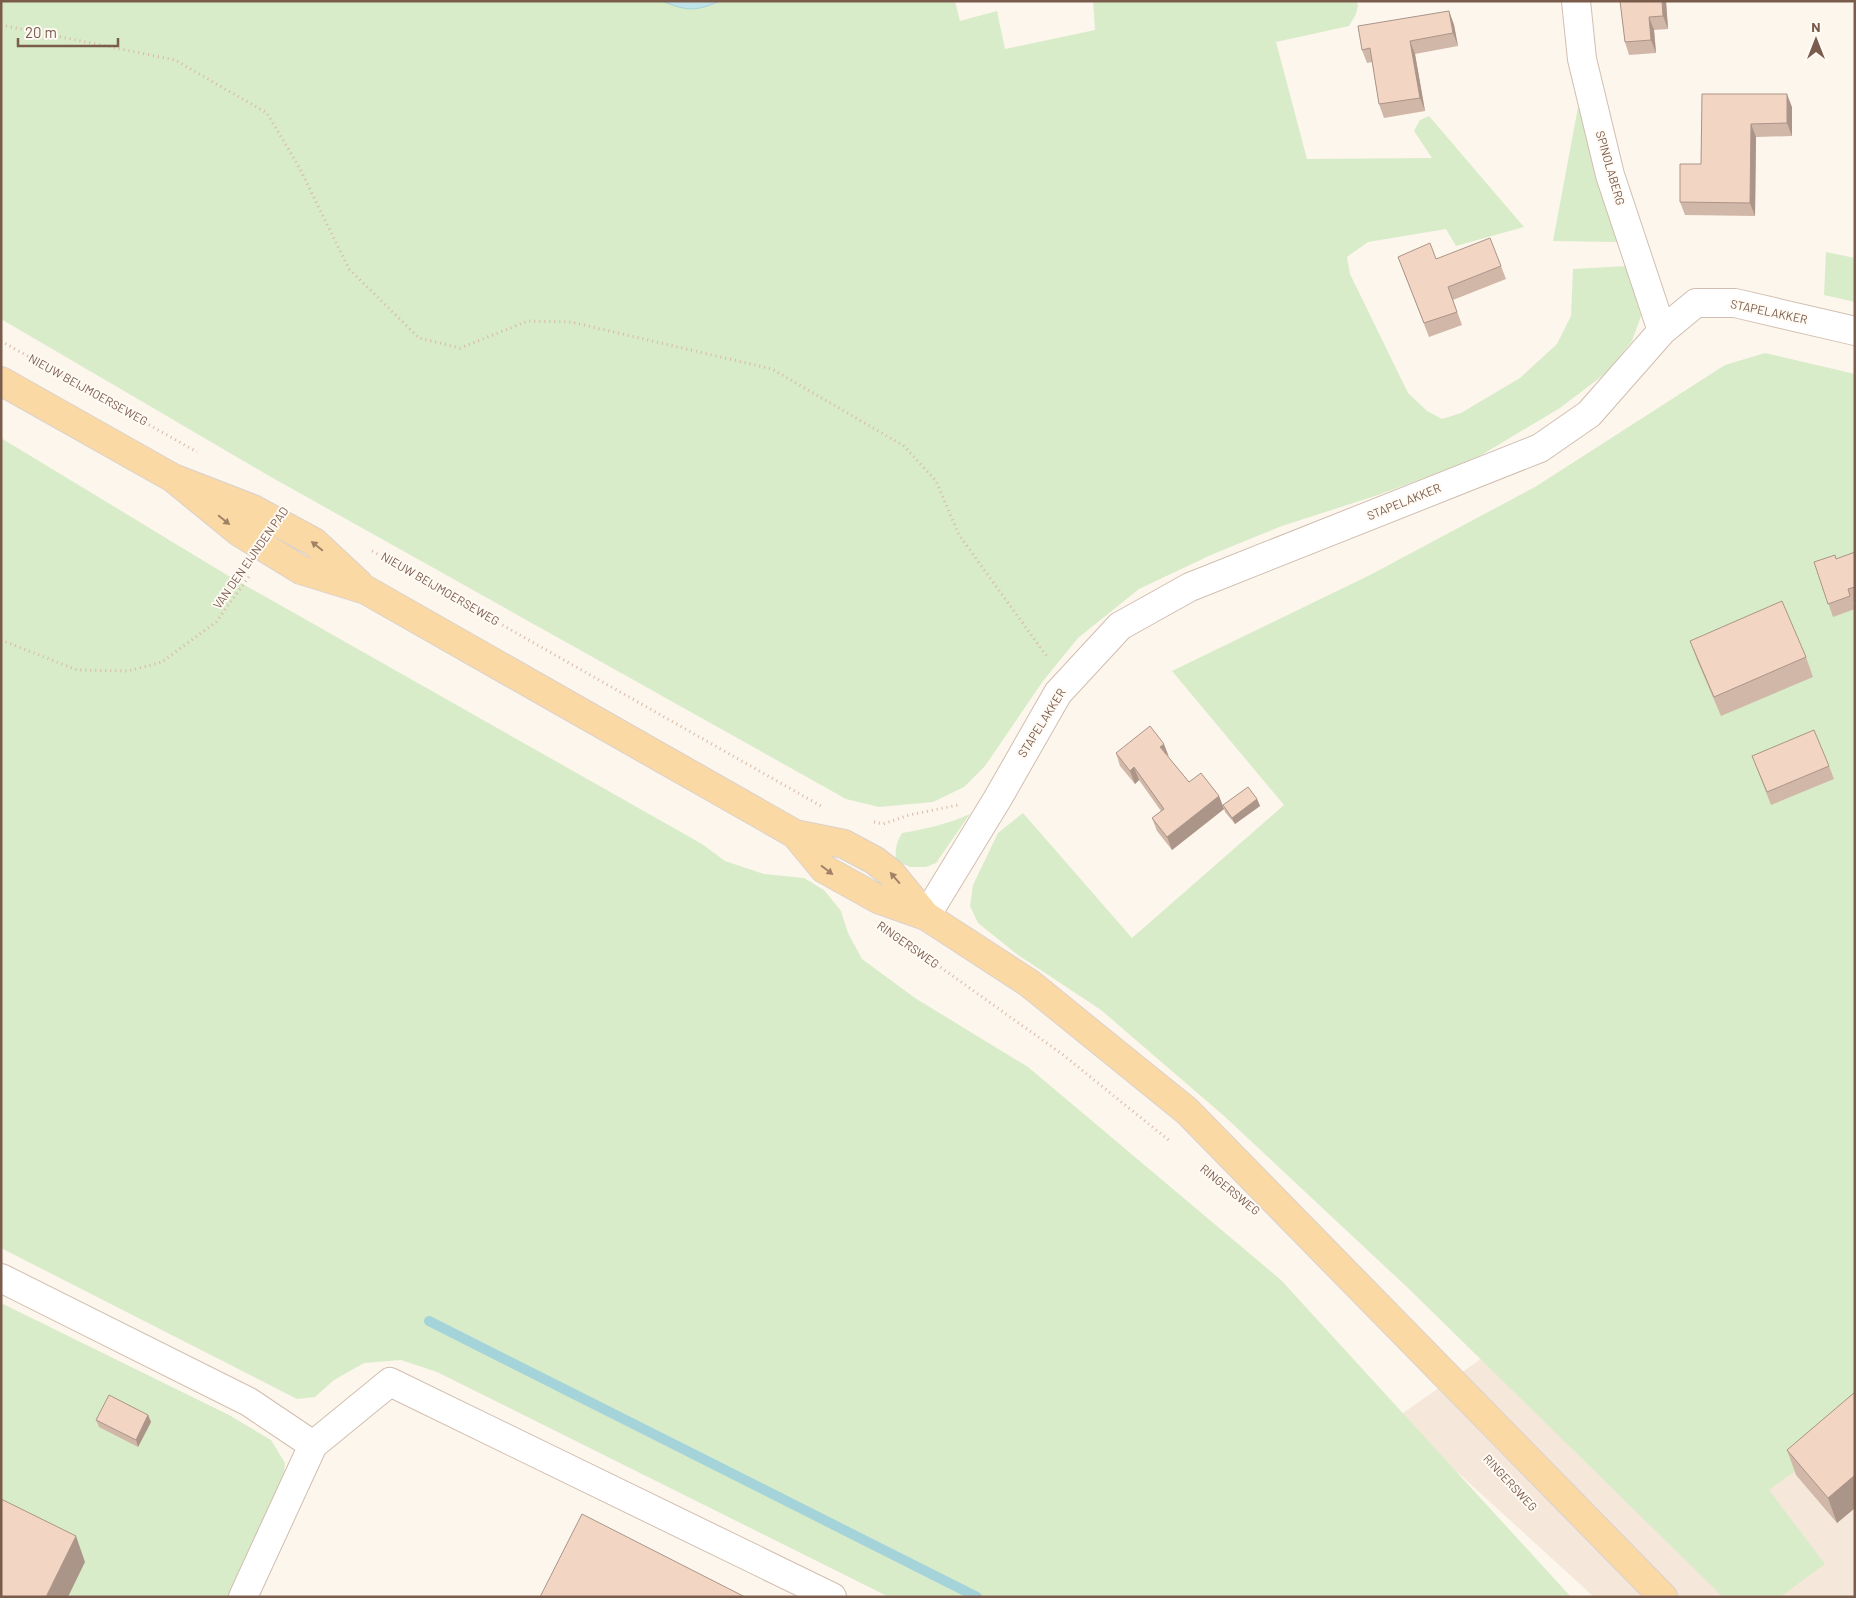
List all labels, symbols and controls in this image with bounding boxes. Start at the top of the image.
scale bar [18,15,118,47]
north arrow [1791,15,1841,65]
text: N [1811,18,1821,35]
text: 20 m [25,23,57,41]
street label: SPINOLABERG [1594,129,1628,207]
street label: STAPELAKKER [1729,296,1809,326]
street label: NIEUW BEIJMOERSEWEG [26,351,151,428]
street label: STAPELAKKER [1365,480,1443,522]
street label: VAN DEN EIJNDEN PAD [210,504,291,611]
one-way arrow [217,515,230,526]
one-way arrow [311,540,324,551]
street label: NIEUW BEIJMOERSEWEG [379,549,502,628]
street label: STAPELAKKER [1014,686,1068,759]
one-way arrow [820,865,834,875]
one-way arrow [890,872,901,885]
street label: RINGERSWEG [875,918,942,971]
street label: RINGERSWEG [1198,1161,1263,1217]
street label: RINGERSWEG [1481,1451,1541,1514]

